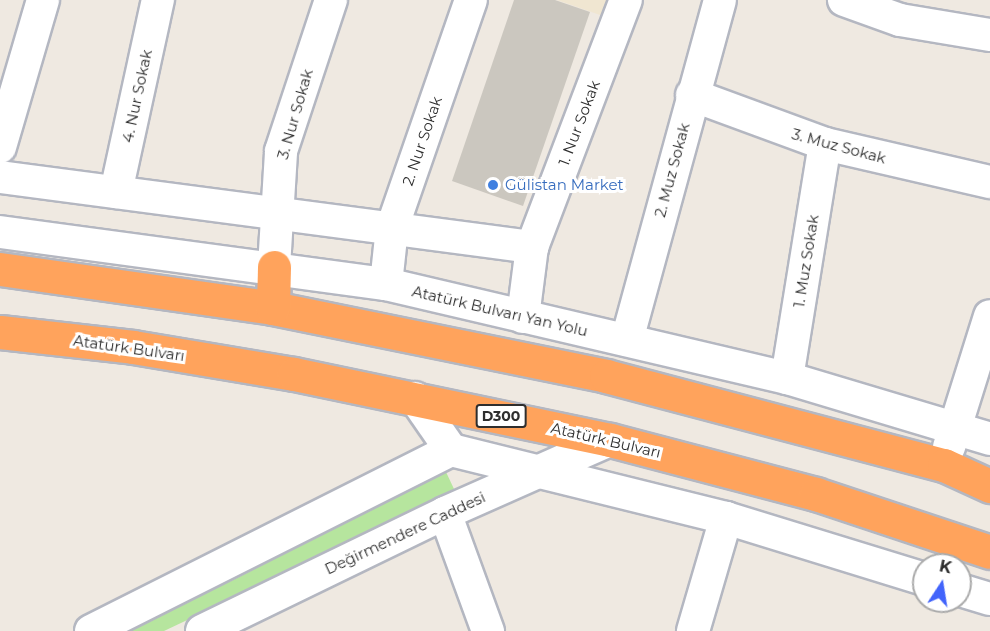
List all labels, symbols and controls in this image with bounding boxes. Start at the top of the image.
street label: 4. Nur Sokak [118,48,156,144]
street label: 3. Nur Sokak [274,67,316,161]
street label: 1. Nur Sokak [554,78,604,168]
street label: 2. Nur Sokak [398,94,446,188]
street label: 2. Muz Sokak [651,121,693,219]
street label: 3. Muz Sokak [790,125,888,167]
place label: Gülistan Market [505,176,624,194]
marker: Gülistan Market [486,178,500,192]
street label: 1. Muz Sokak [790,213,822,309]
street label: Atatürk Bulvarı Yan Yolu [410,282,590,340]
street label: Atatürk Bulvarı [72,331,186,365]
road number: D300 [476,405,526,427]
street label: Atatürk Bulvarı [549,419,663,461]
street label: Değirmendere Caddesi [322,488,488,578]
north arrow [912,553,972,613]
text: K [938,556,953,577]

